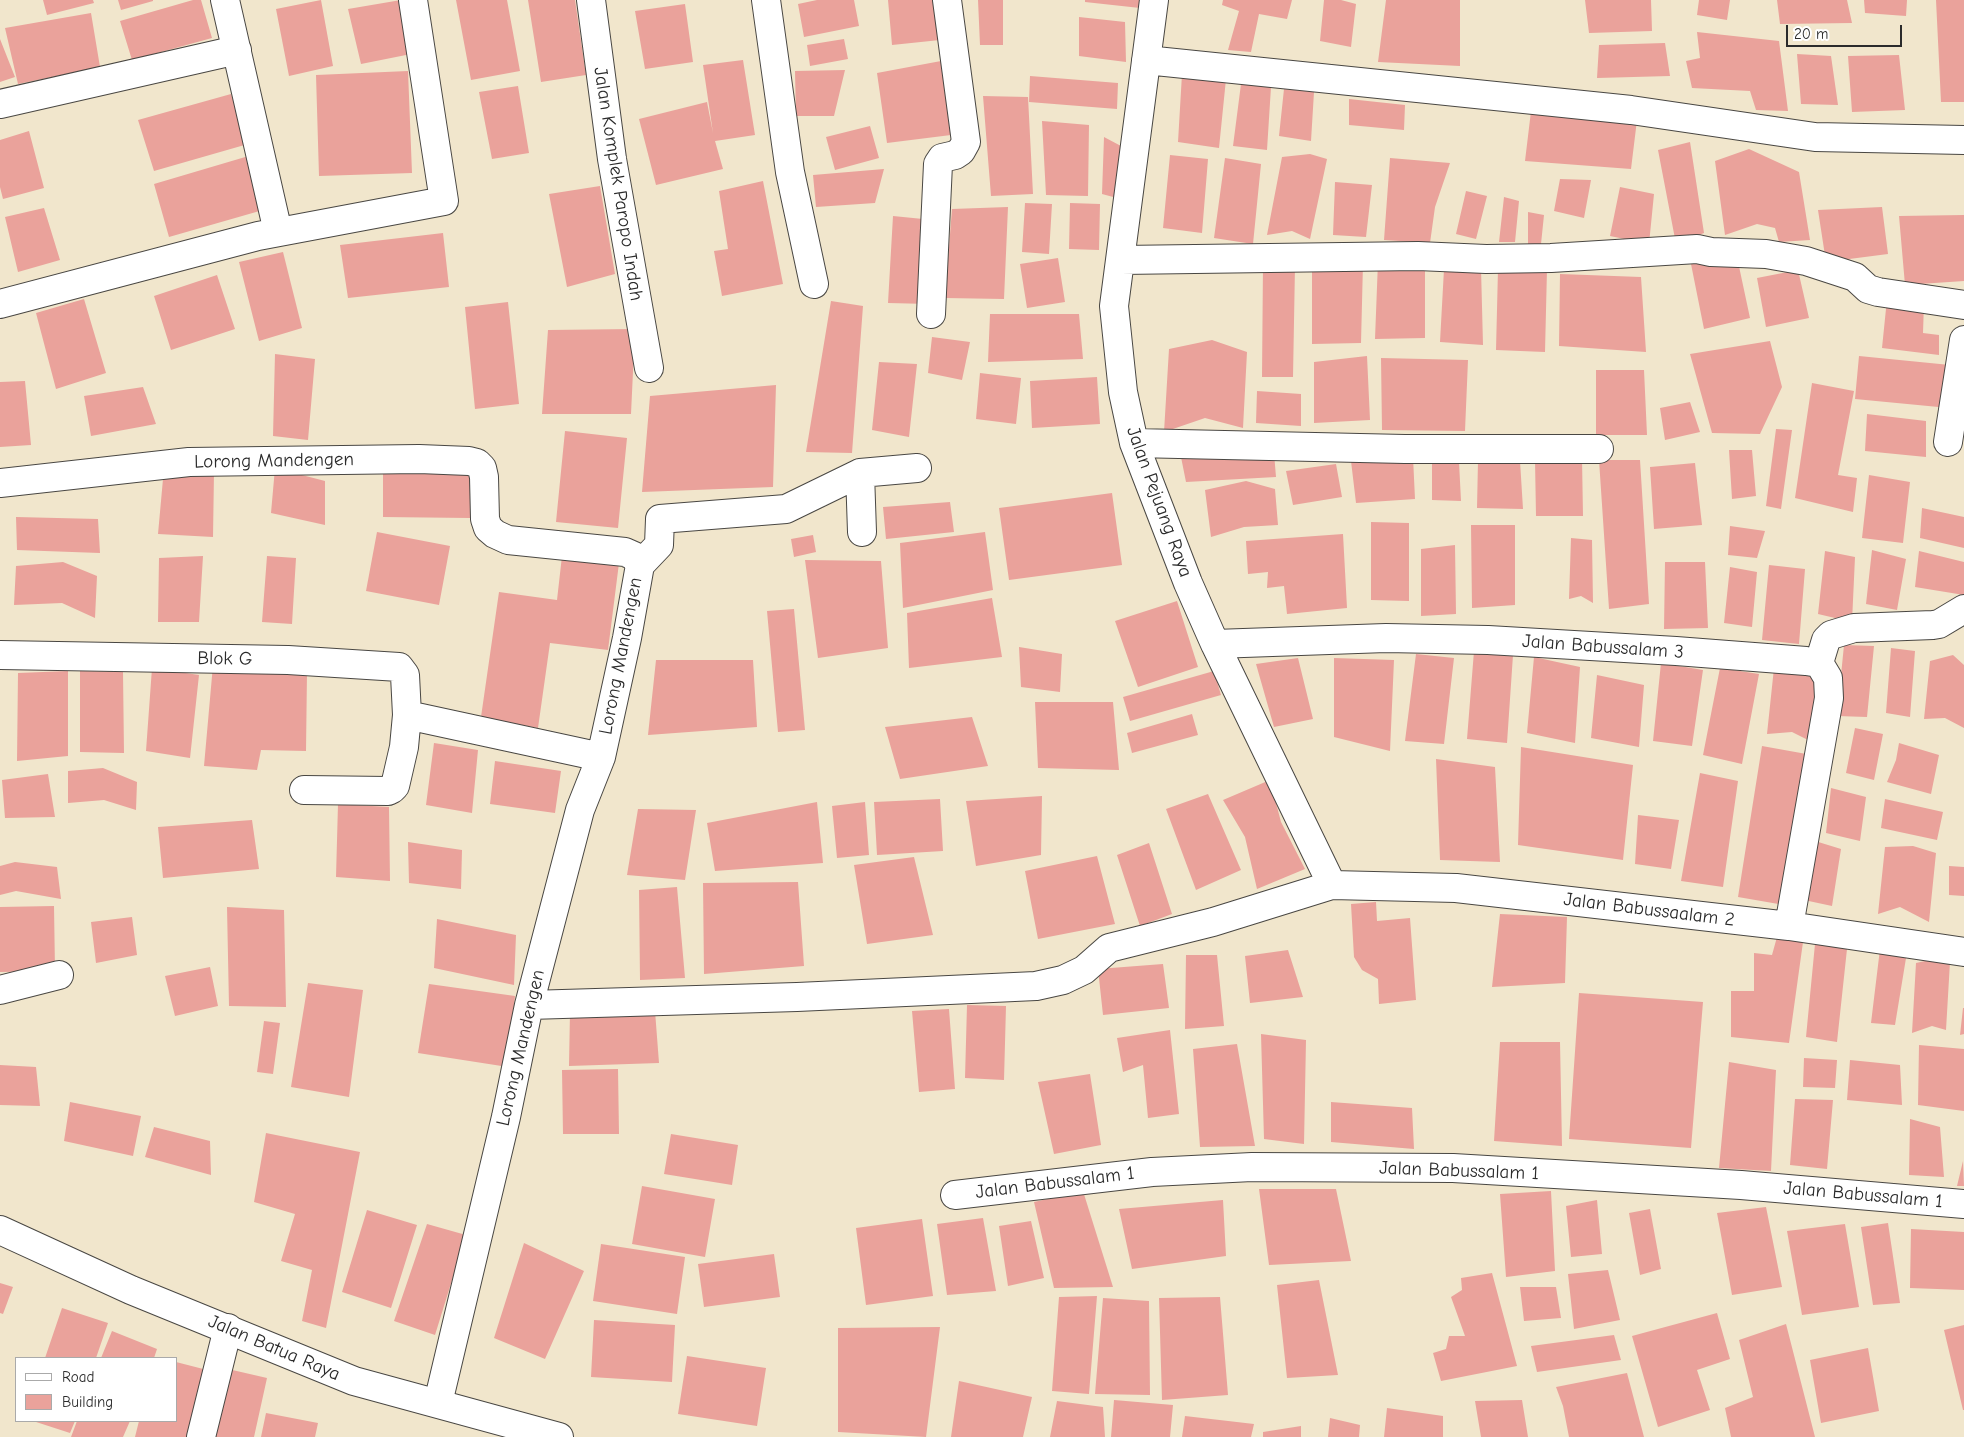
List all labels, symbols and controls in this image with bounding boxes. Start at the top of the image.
scale bar [1789,15,1905,47]
text: 20 m [1794,25,1828,43]
street label: Jalan Komplek Paropo Indah [588,65,648,303]
street label: Jalan Pejuang Raya [1121,424,1197,580]
street label: Lorong Mandengen [194,448,354,474]
street label: Lorong Mandengen [595,575,647,737]
street label: Jalan Babussalam 3 [1521,630,1685,664]
street label: Blok G [197,647,253,671]
street label: Jalan Babussaalam 2 [1562,888,1736,932]
street label: Lorong Mandengen [492,968,550,1128]
street label: Jalan Babussalam 1 [1379,1157,1539,1185]
street label: Jalan Babussalam 1 [974,1162,1136,1204]
street label: Jalan Babussalam 1 [1782,1177,1944,1213]
street label: Jalan Batua Raya [205,1310,343,1386]
legend [15,1357,178,1422]
text: Road [62,1368,94,1386]
text: Building [62,1393,113,1411]

